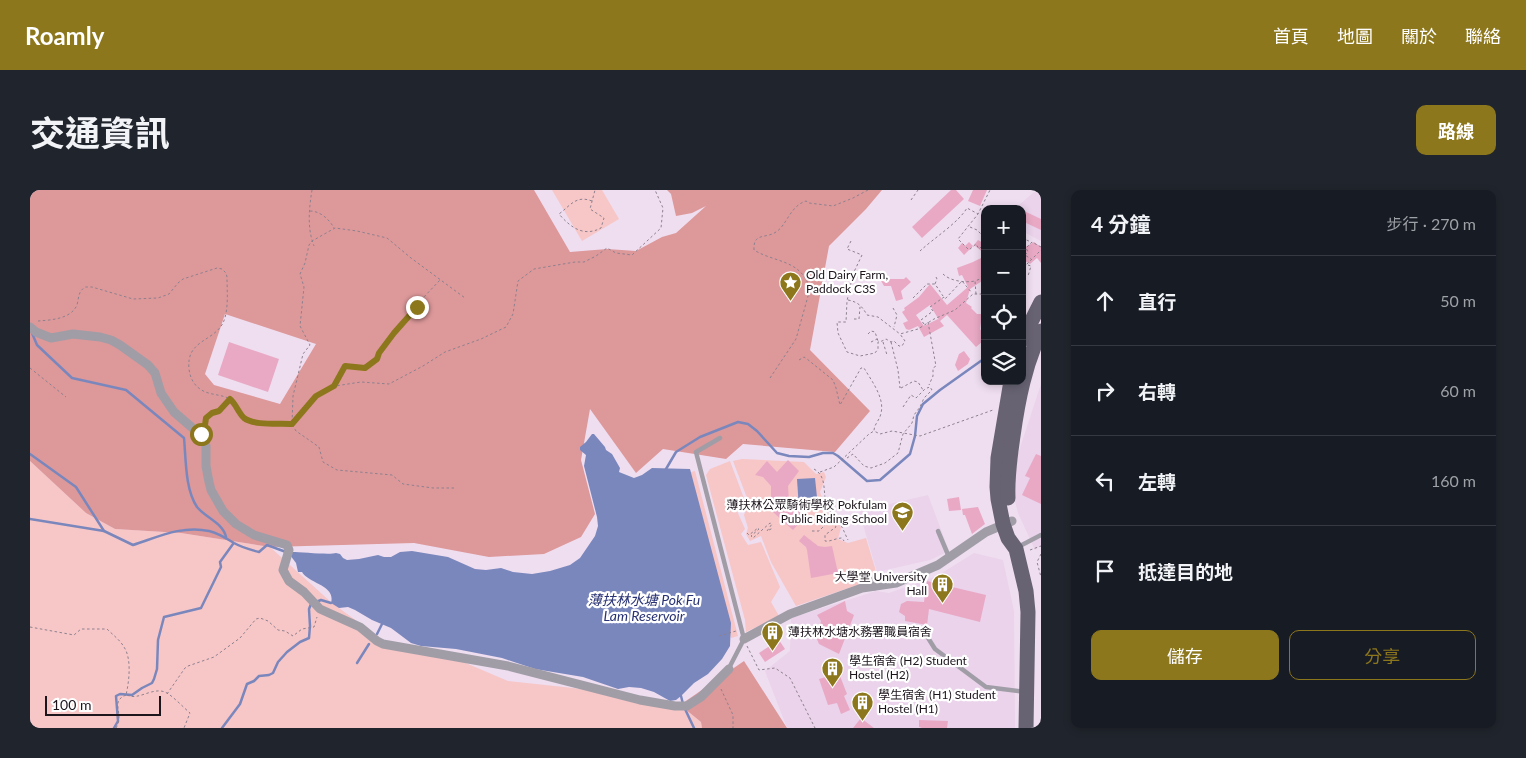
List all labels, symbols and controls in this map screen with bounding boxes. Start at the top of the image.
text: Roamly [25,21,104,50]
text: 首頁 [1273,25,1309,47]
text: 地圖 [1337,25,1373,47]
text: 關於 [1401,25,1437,47]
text: 聯絡 [1465,25,1501,47]
button: 路線 [1416,105,1496,155]
text: 交通資訊 [30,111,170,153]
map controls [981,205,1026,385]
button: + [981,205,1026,250]
text: 4 分鐘 [1091,211,1150,236]
text: 步行 · 270 m [1387,214,1476,233]
button: − [981,250,1026,295]
place label: Old Dairy Farm, Paddock C3S [806,267,888,296]
place icon: Old Dairy Farm, Paddock C3S [778,270,802,301]
icon: ahead [1091,287,1119,315]
text: 直行 [1138,290,1176,313]
text: 50 m [1440,291,1476,310]
button: locate [981,295,1026,340]
route end [406,296,429,319]
button: layers [981,340,1026,385]
icon: right [1091,377,1119,405]
text: 右轉 [1138,380,1176,403]
text: 60 m [1440,381,1476,400]
route start [190,423,213,446]
icon: left [1091,467,1119,495]
text: 左轉 [1138,470,1176,493]
text: 160 m [1431,471,1476,490]
place label: 薄扶林公眾騎術學校 Pokfulam Public Riding School [727,497,887,526]
school or university icon: 薄扶林公眾騎術學校 Pokfulam Public Riding School [891,500,915,531]
icon: arrive [1091,557,1119,585]
text: 抵達目的地 [1138,560,1233,583]
place label: 大學堂 University Hall [834,569,928,598]
building icon: 大學堂 University Hall [931,572,955,603]
water label: 薄扶林水塘 Pok Fu Lam Reservoir [588,591,700,624]
building icon: 薄扶林水塘水務署職員宿舍 [760,620,784,651]
place label: 薄扶林水塘水務署職員宿舍 [788,624,932,639]
button: 儲存 [1091,630,1279,680]
button: 分享 [1289,630,1476,680]
place label: 學生宿舍 (H2) Student Hostel (H2) [849,653,968,682]
building icon: 學生宿舍 (H2) Student Hostel (H2) [821,656,845,687]
place label: 學生宿舍 (H1) Student Hostel (H1) [878,687,997,716]
building icon: 學生宿舍 (H1) Student Hostel (H1) [850,690,874,721]
scale bar [45,693,161,716]
text: 100 m [52,696,91,713]

